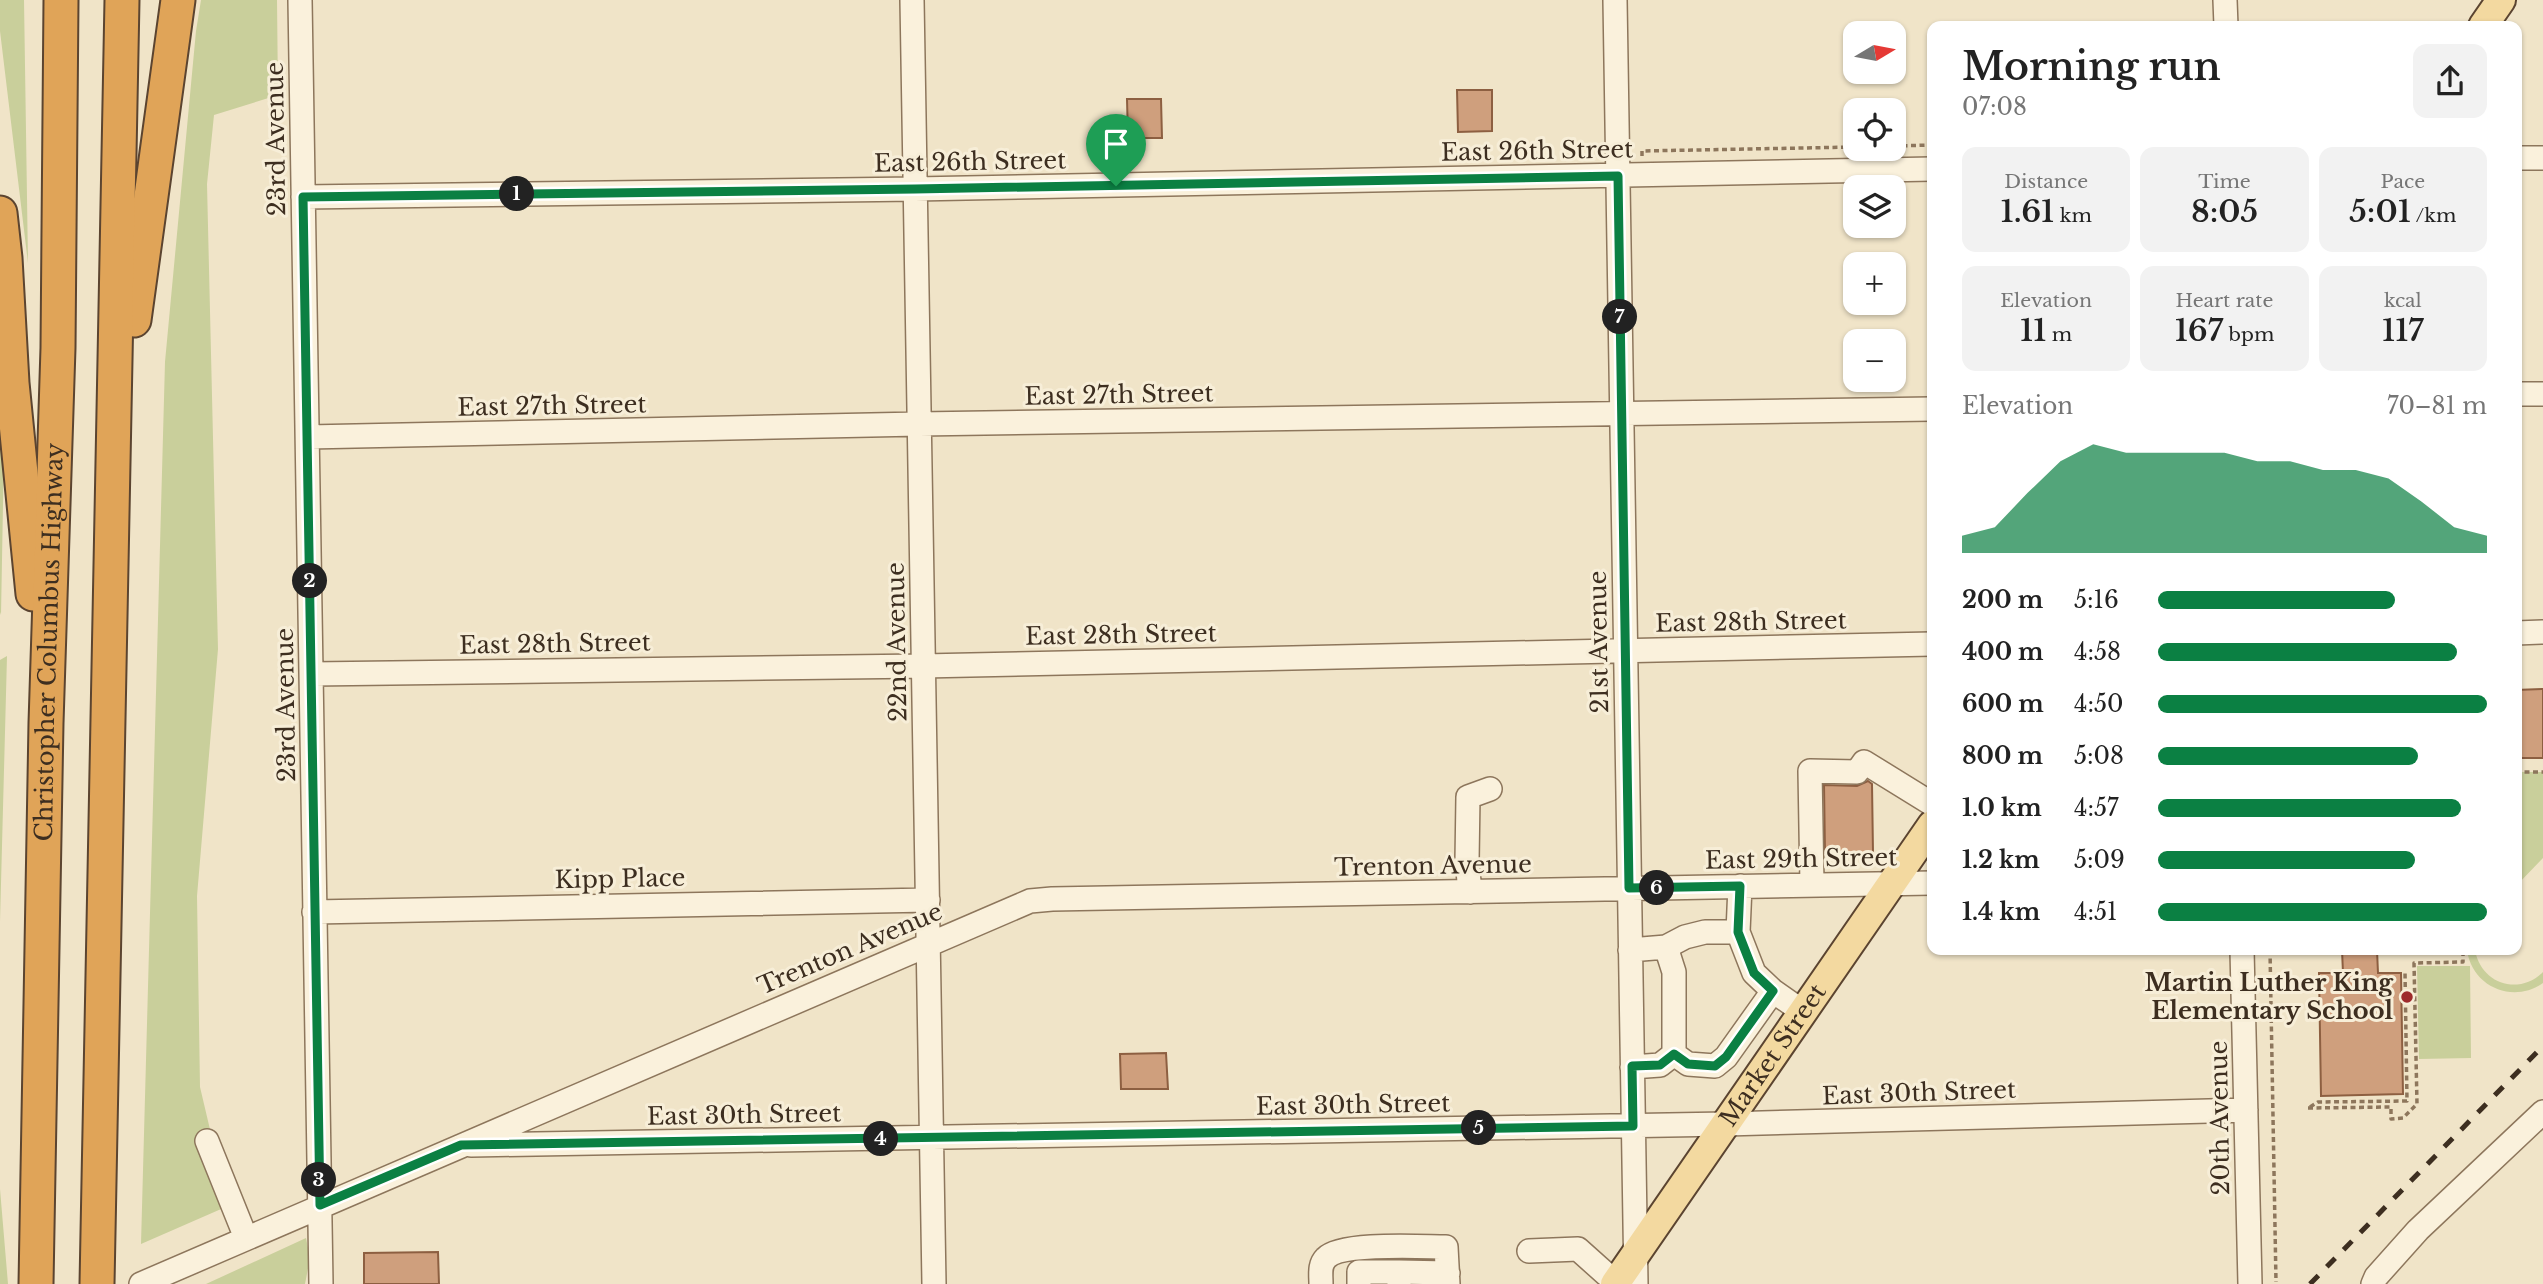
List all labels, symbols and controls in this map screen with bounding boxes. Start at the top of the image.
north arrow [1843,21,1906,84]
map controls [1843,21,1906,392]
text: Morning run [1962,43,2221,90]
button: share [2413,44,2487,118]
street label: 23rd Avenue [260,62,291,216]
text: 07:08 [1962,93,2027,121]
button: locate [1843,98,1906,161]
pin [1086,114,1146,186]
icon: arrive [1097,125,1135,163]
street label: East 26th Street [1441,134,1633,167]
street label: East 26th Street [874,145,1066,178]
text: Distance [2004,170,2088,193]
text: Time [2198,170,2251,193]
text: Pace [2381,170,2425,193]
button: layers [1843,175,1906,238]
pin: 1 [500,176,534,212]
text: 1 [512,182,521,205]
text: 1.61 [2001,193,2054,230]
text: 8:05 [2191,193,2258,230]
text: 5:01 [2349,193,2411,230]
text: km [2054,204,2092,227]
text: /km [2411,204,2456,227]
button: + [1843,252,1906,315]
text: Elevation [2000,289,2092,312]
text: Heart rate [2176,289,2273,312]
text: kcal [2384,289,2422,312]
pin: 7 [1602,300,1638,334]
text: 7 [1615,305,1624,328]
text: 11 [2020,312,2046,349]
text: 167 [2175,312,2223,349]
text: 117 [2382,312,2424,349]
text: m [2046,323,2072,346]
text: bpm [2223,323,2274,346]
button: − [1843,329,1906,392]
street label: East 27th Street [1024,378,1214,411]
street label: East 27th Street [457,389,647,422]
text: Elevation [1962,392,2073,420]
text: 70–81 m [2387,392,2487,420]
street label: Christopher Columbus Highway [29,442,69,842]
street label: 22nd Avenue [881,562,912,722]
pin: 2 [292,564,328,598]
text: 2 [303,569,316,592]
street label: 21st Avenue [1583,570,1614,714]
text: 200 m [1962,586,2043,614]
text: 5:16 [2074,586,2119,614]
street label: East 28th Street [1655,605,1847,638]
street label: East 28th Street [1025,618,1217,651]
street label: East 28th Street [459,627,651,660]
street label: 23rd Avenue [270,628,301,782]
text: 400 m [1962,638,2044,666]
text: 4:58 [2074,638,2121,666]
text: 600 m [1962,690,2044,718]
text: 4:50 [2074,690,2124,718]
text: 800 m [1962,742,2043,770]
text: 5:08 [2074,742,2124,770]
text: 1.0 km [1962,794,2042,822]
text: 4:57 [2074,794,2119,822]
street label: East 29th Street [1705,842,1897,875]
text: 1.2 km [1962,846,2040,874]
text: 5:09 [2074,846,2125,874]
street label: Trenton Avenue [1334,849,1532,882]
street label: Kipp Place [554,863,686,894]
pin: 6 [1640,870,1674,906]
text: 6 [1650,876,1663,899]
street label: Trenton Avenue [753,897,946,1000]
text: 1.4 km [1962,898,2040,926]
text: 4:51 [2074,898,2117,926]
place label: Martin Luther King Elementary School [2144,968,2394,1025]
street label: Market Street [1713,978,1832,1132]
marker: Martin Luther King Elementary School [2399,989,2415,1005]
street label: 20th Avenue [2204,1040,2235,1196]
street label: East 30th Street [1821,1075,2017,1110]
street label: East 30th Street [1256,1088,1450,1121]
street label: East 30th Street [647,1098,841,1131]
pin: 5 [1462,1110,1496,1146]
text: 5 [1473,1116,1484,1139]
pin: 4 [864,1122,898,1156]
text: 4 [874,1127,887,1150]
pin: 3 [302,1162,336,1198]
text: 3 [312,1168,325,1191]

